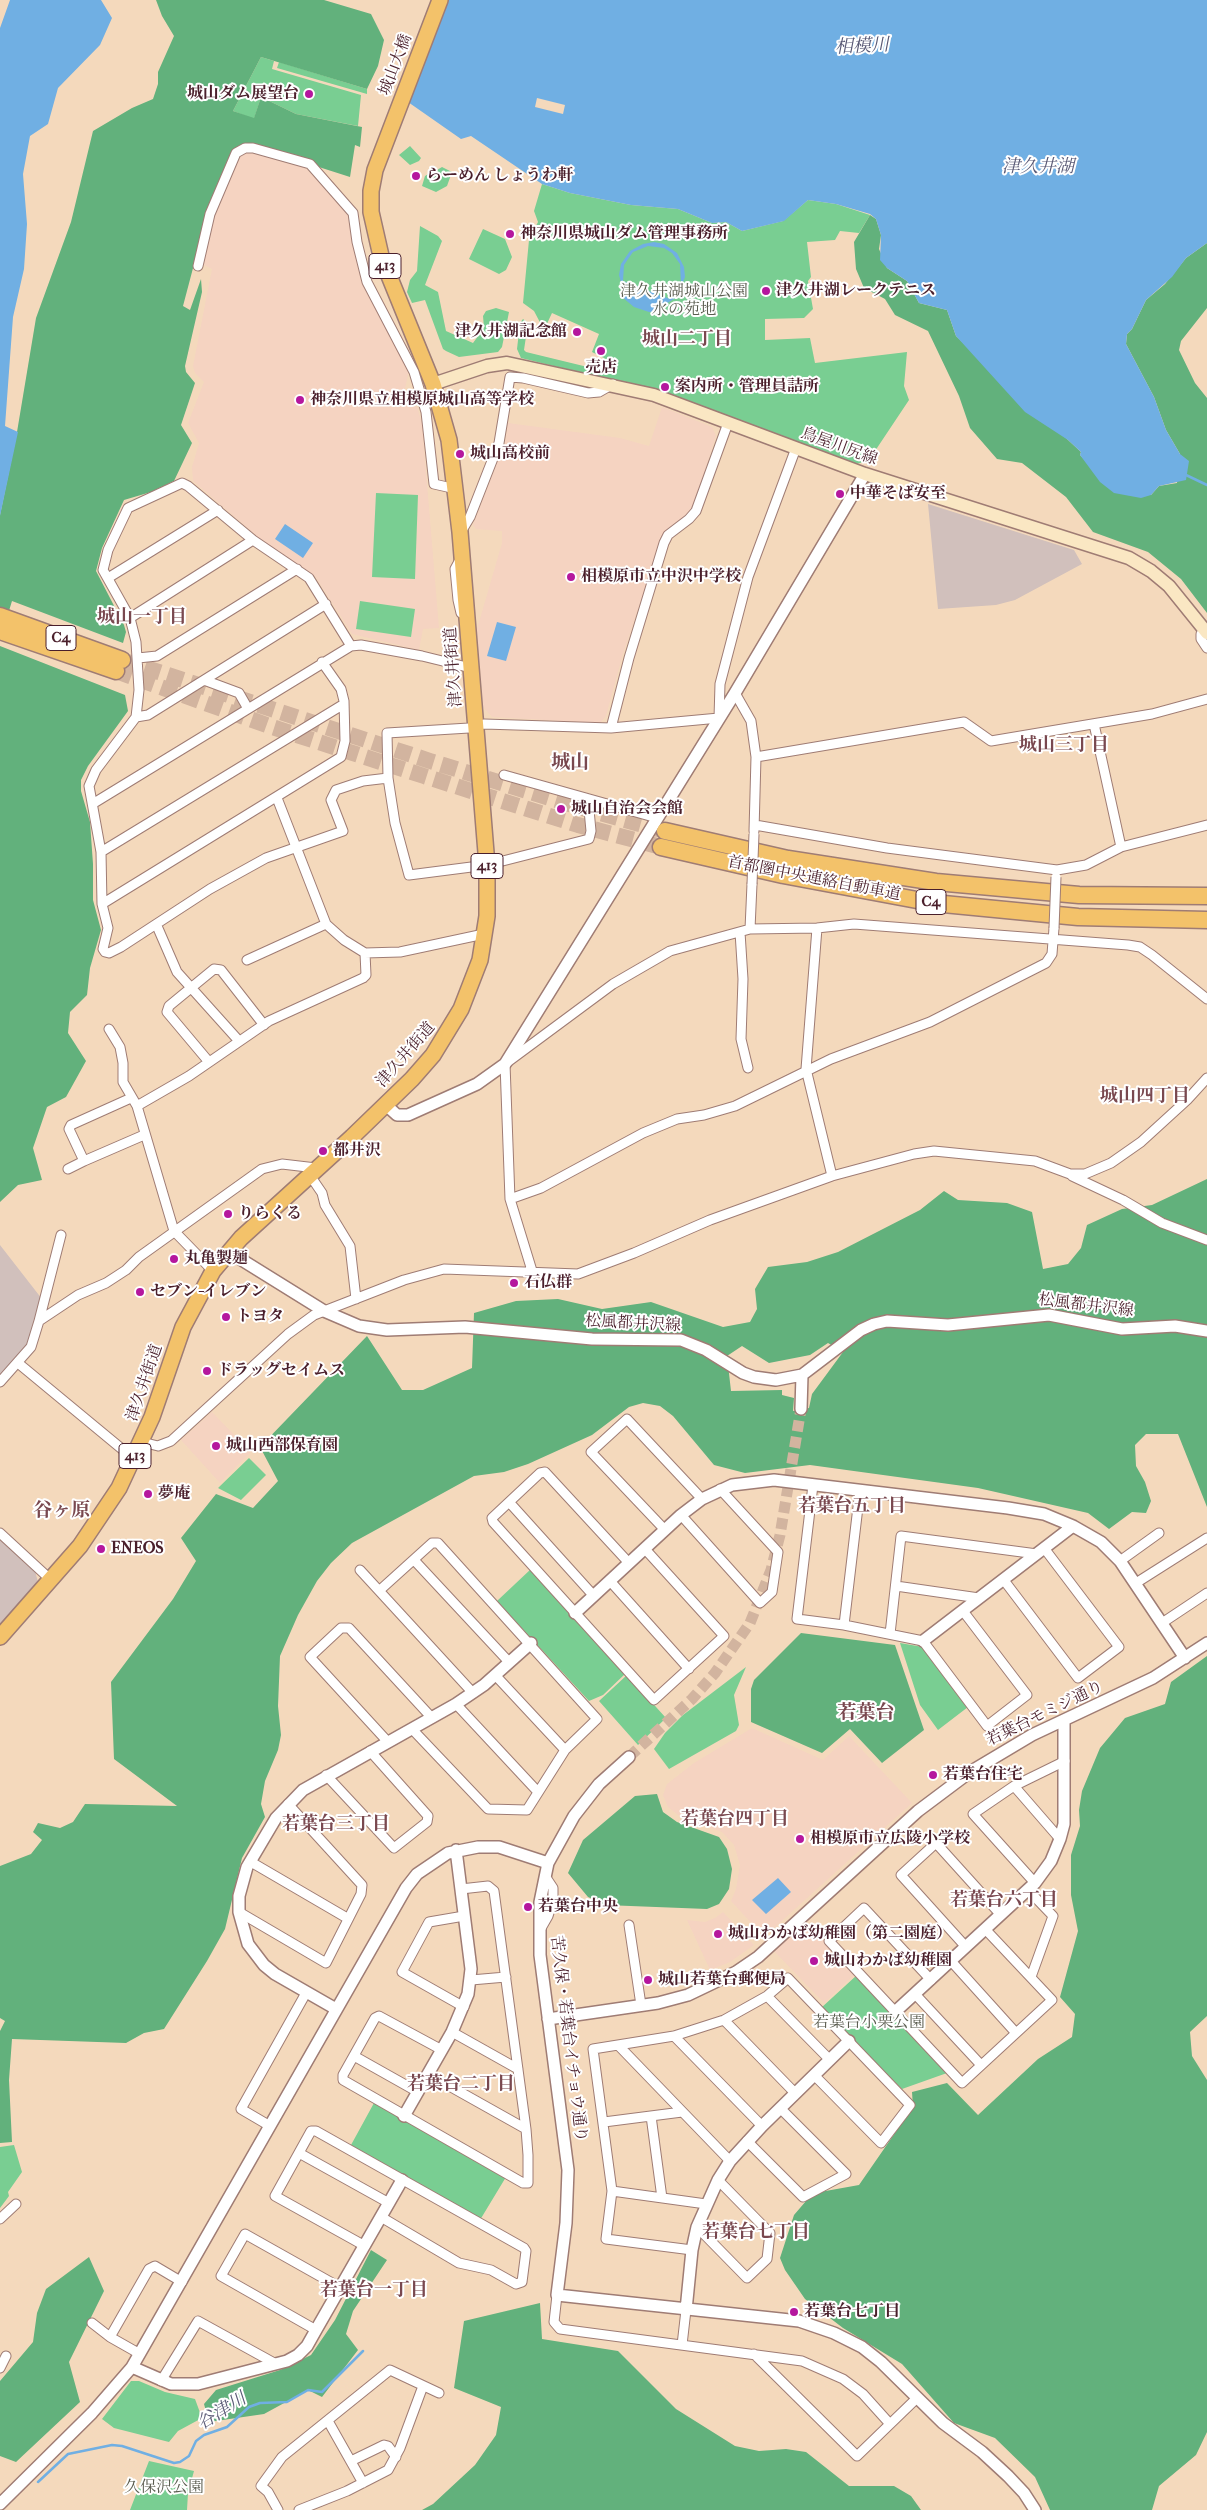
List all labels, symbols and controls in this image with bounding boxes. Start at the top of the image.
street label: 城山大橋 [376,32,416,98]
water label: 相模川 [834,35,890,59]
place label: 城山ダム展望台 [187,84,299,104]
marker: 城山ダム展望台 [303,88,315,100]
water label: 津久井湖 [1002,157,1074,179]
place label: らーめん しょうわ軒 [426,166,573,186]
marker: らーめん しょうわ軒 [410,170,422,182]
place label: 神奈川県城山ダム管理事務所 [520,224,728,244]
marker: 神奈川県城山ダム管理事務所 [504,228,516,240]
road number: 413 [369,254,401,278]
place label: 津久井湖レークテニス [776,281,936,301]
park label: 津久井湖城山公園 水の苑地 [620,282,748,320]
marker: 津久井湖レークテニス [760,285,772,297]
place label: 津久井湖記念館 [455,322,567,342]
marker: 津久井湖記念館 [571,326,583,338]
district label: 城山二丁目 [642,329,732,351]
marker: 売店 [595,345,607,357]
place label: 売店 [585,358,617,378]
place label: 案内所・管理員詰所 [675,377,819,397]
marker: 案内所・管理員詰所 [659,381,671,393]
place label: 神奈川県立相模原城山高等学校 [310,390,534,410]
marker: 神奈川県立相模原城山高等学校 [294,394,306,406]
street label: 鳥屋川尻線 [798,424,880,470]
place label: 城山高校前 [470,444,550,464]
marker: 城山高校前 [454,448,466,460]
place label: 中華そば安至 [850,484,946,504]
marker: 中華そば安至 [834,488,846,500]
place label: 相模原市立中沢中学校 [581,567,741,587]
marker: 相模原市立中沢中学校 [565,571,577,583]
district label: 城山一丁目 [97,607,187,629]
road number: C4 [46,626,76,650]
street label: 津久井街道 [442,626,466,708]
district label: 城山三丁目 [1019,735,1109,757]
district label: 城山 [551,752,589,774]
place label: 城山自治会会館 [571,799,683,819]
marker: 城山自治会会館 [555,803,567,815]
street label: 首都圏中央連絡自動車道 [726,853,902,905]
road number: 413 [471,854,503,878]
road number: C4 [916,890,946,914]
street label: 津久井街道 [373,1019,439,1091]
district label: 城山四丁目 [1100,1086,1190,1108]
place label: 都井沢 [333,1141,381,1161]
marker: 都井沢 [317,1145,329,1157]
place label: りらくる [238,1204,302,1224]
marker: りらくる [222,1208,234,1220]
place label: 丸亀製麺 [184,1249,248,1269]
marker: 丸亀製麺 [168,1253,180,1265]
place label: 石仏群 [524,1273,572,1293]
marker: 石仏群 [508,1277,520,1289]
place label: セブン-イレブン [150,1282,266,1302]
marker: セブン-イレブン [134,1286,146,1298]
street label: 松風都井沢線 [1037,1291,1135,1321]
place label: トヨタ [236,1307,284,1327]
marker: トヨタ [220,1311,232,1323]
street label: 松風都井沢線 [585,1312,681,1336]
street label: 津久井街道 [123,1342,167,1424]
place label: ドラッグセイムス [217,1361,345,1381]
marker: ドラッグセイムス [201,1365,213,1377]
place label: 城山西部保育園 [226,1436,338,1456]
marker: 城山西部保育園 [210,1440,222,1452]
road number: 413 [119,1444,151,1468]
place label: 夢庵 [158,1484,190,1504]
marker: 夢庵 [142,1488,154,1500]
district label: 若葉台五丁目 [798,1496,906,1518]
district label: 谷ヶ原 [34,1500,90,1522]
place label: ENEOS [111,1539,164,1559]
marker: ENEOS [95,1543,107,1555]
street label: 若葉台モミジ通り [983,1677,1107,1751]
district label: 若葉台 [838,1702,894,1724]
place label: 若葉台住宅 [943,1765,1023,1785]
marker: 若葉台住宅 [927,1769,939,1781]
district label: 若葉台四丁目 [681,1809,789,1831]
district label: 若葉台三丁目 [282,1814,390,1836]
place label: 相模原市立広陵小学校 [810,1829,970,1849]
marker: 相模原市立広陵小学校 [794,1833,806,1845]
district label: 若葉台六丁目 [950,1890,1058,1912]
place label: 若葉台中央 [538,1897,618,1917]
marker: 若葉台中央 [522,1901,534,1913]
place label: 城山わかば幼稚園（第二園庭） [728,1924,952,1944]
marker: 城山わかば幼稚園（第二園庭） [712,1928,724,1940]
street label: 苦久保・若葉台イチョウ通り [546,1935,590,2143]
place label: 城山わかば幼稚園 [824,1951,952,1971]
marker: 城山わかば幼稚園 [808,1955,820,1967]
place label: 城山若葉台郵便局 [658,1970,786,1990]
marker: 城山若葉台郵便局 [642,1974,654,1986]
park label: 若葉台小栗公園 [813,2013,925,2033]
district label: 若葉台二丁目 [407,2074,515,2096]
district label: 若葉台七丁目 [702,2222,810,2244]
district label: 若葉台一丁目 [320,2280,428,2302]
place label: 若葉台七丁目 [804,2302,900,2322]
marker: 若葉台七丁目 [788,2306,800,2318]
water label: 谷津川 [193,2389,251,2435]
park label: 久保沢公園 [124,2478,204,2498]

